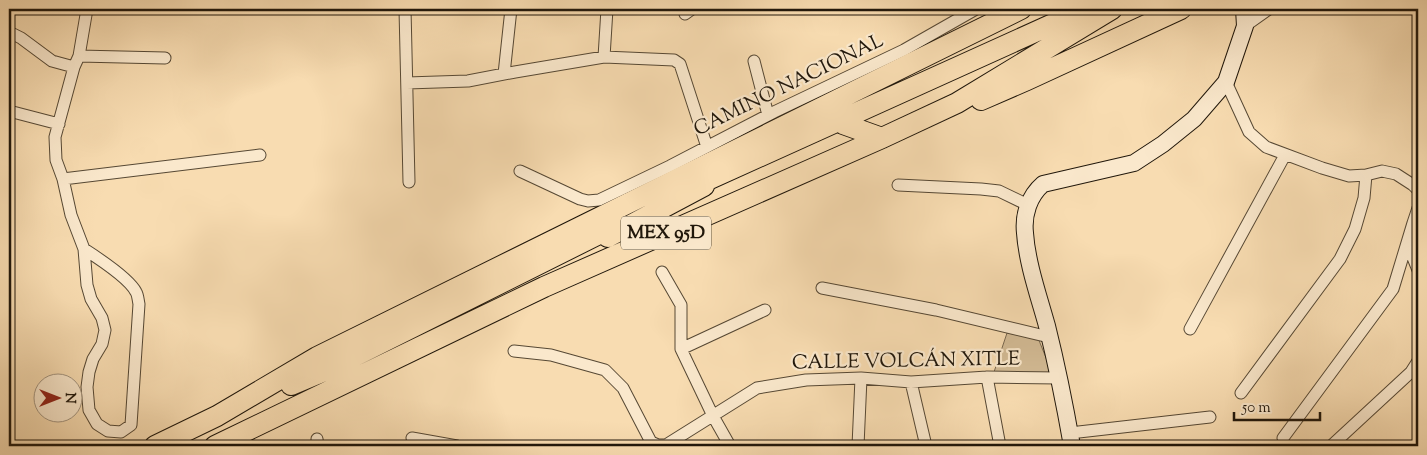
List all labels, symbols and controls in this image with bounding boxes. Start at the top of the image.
street label: CAMINO NACIONAL [689,27,889,145]
road number: MEX 95D [621,217,711,250]
street label: CALLE VOLCÁN XITLE [792,345,1020,378]
north arrow [32,372,82,422]
scale bar [1234,390,1321,422]
text: N [59,392,79,404]
text: 50 m [1241,398,1271,419]

